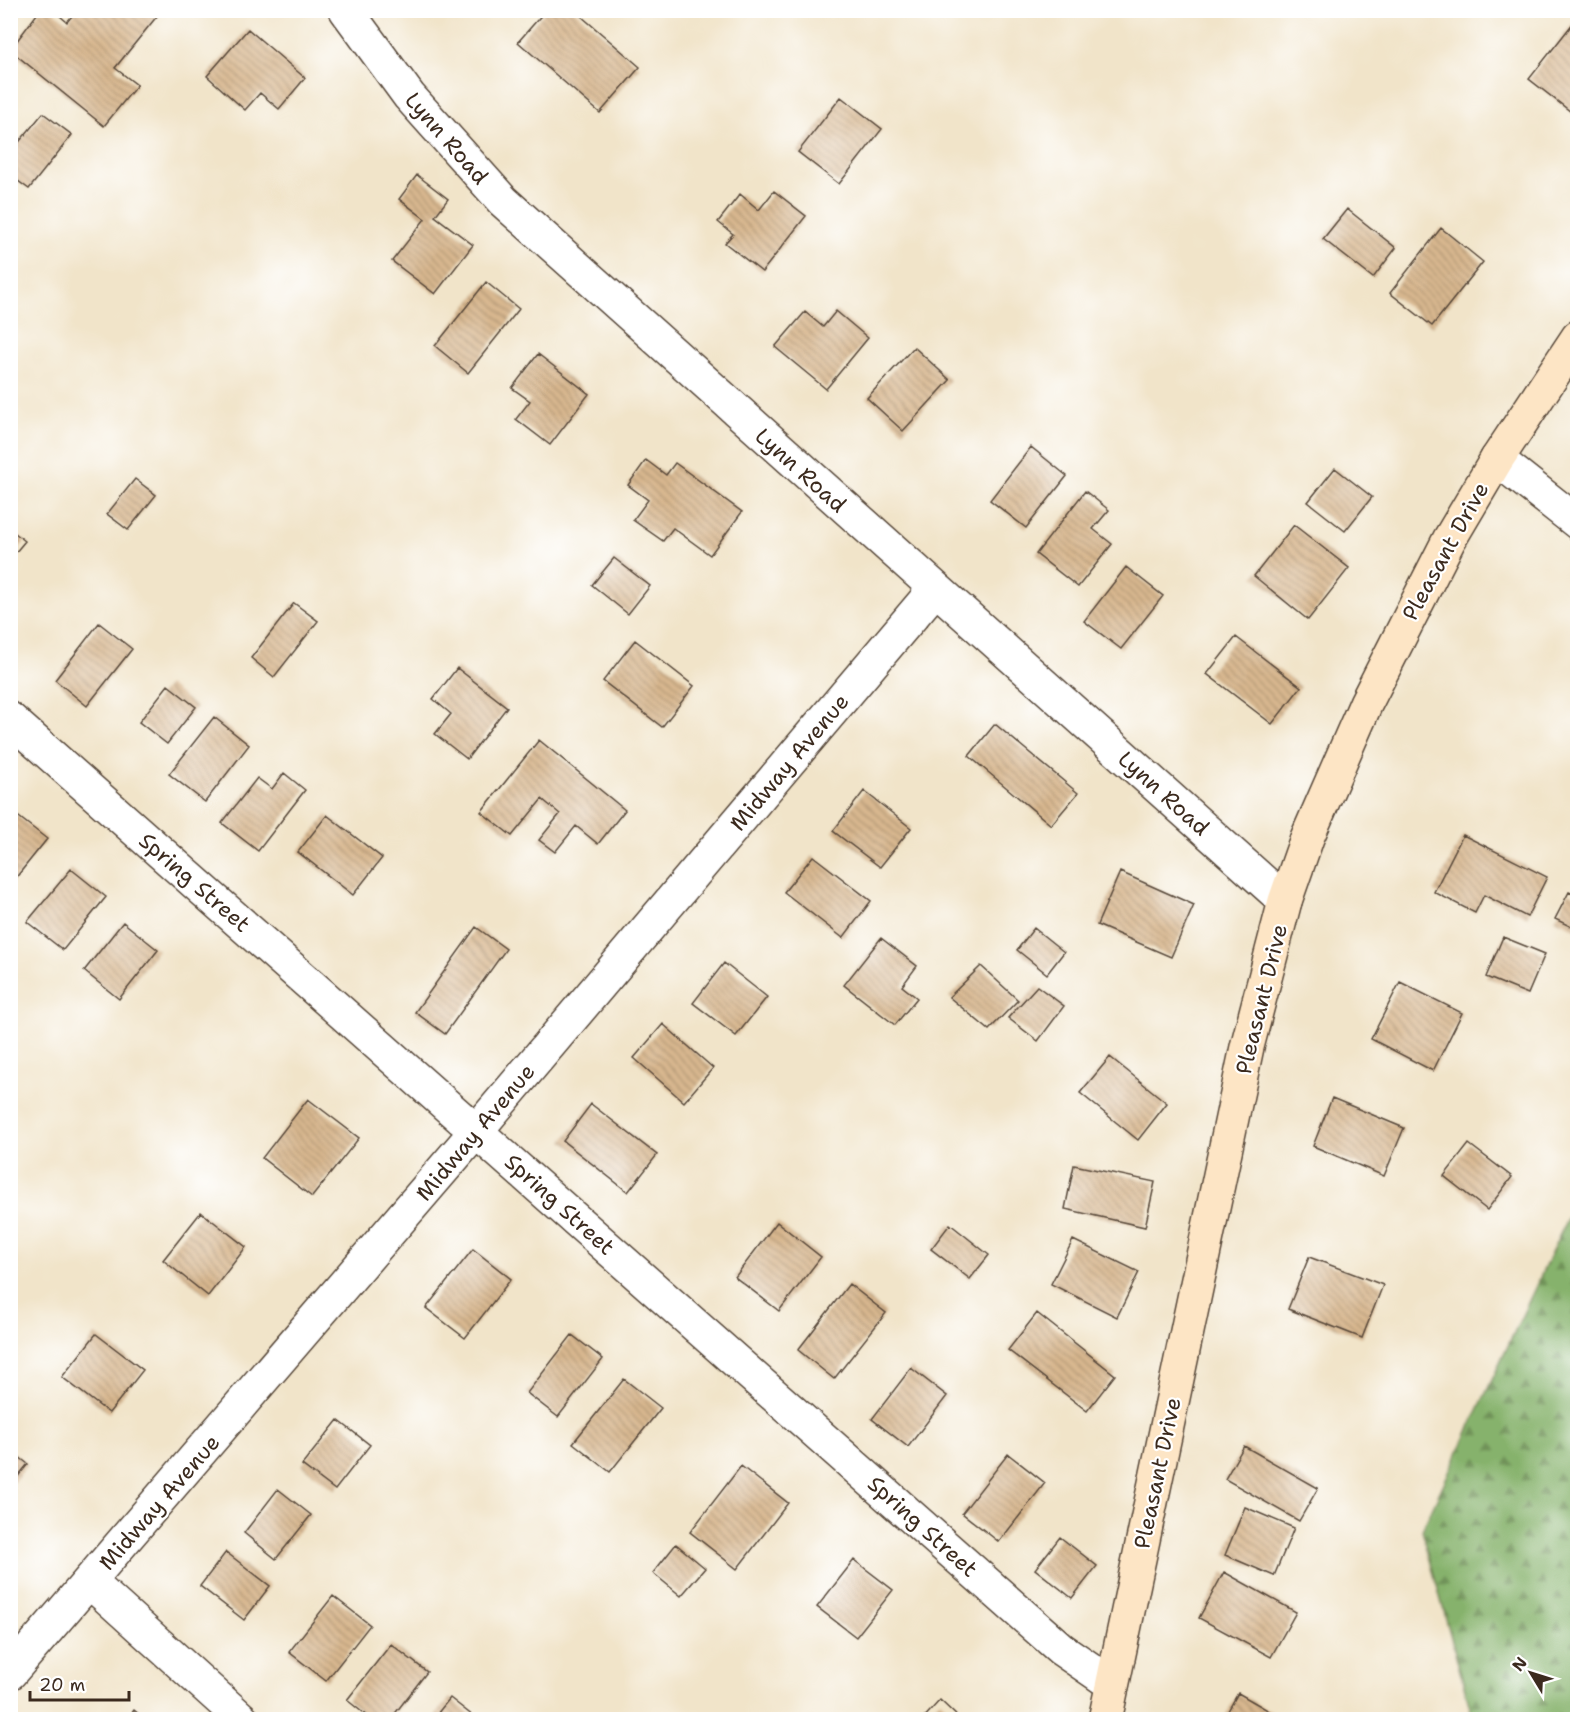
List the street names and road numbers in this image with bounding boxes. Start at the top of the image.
street label: Lynn Road [399,86,495,191]
street label: Lynn Road [749,422,853,519]
street label: Pleasant Drive [1395,477,1495,626]
street label: Midway Avenue [723,688,855,837]
street label: Lynn Road [1112,745,1216,842]
street label: Spring Street [133,826,256,939]
street label: Pleasant Drive [1229,921,1294,1077]
street label: Midway Avenue [409,1058,541,1207]
street label: Spring Street [499,1147,621,1261]
street label: Pleasant Drive [1127,1395,1188,1551]
street label: Midway Avenue [92,1428,226,1576]
street label: Spring Street [862,1469,984,1583]

